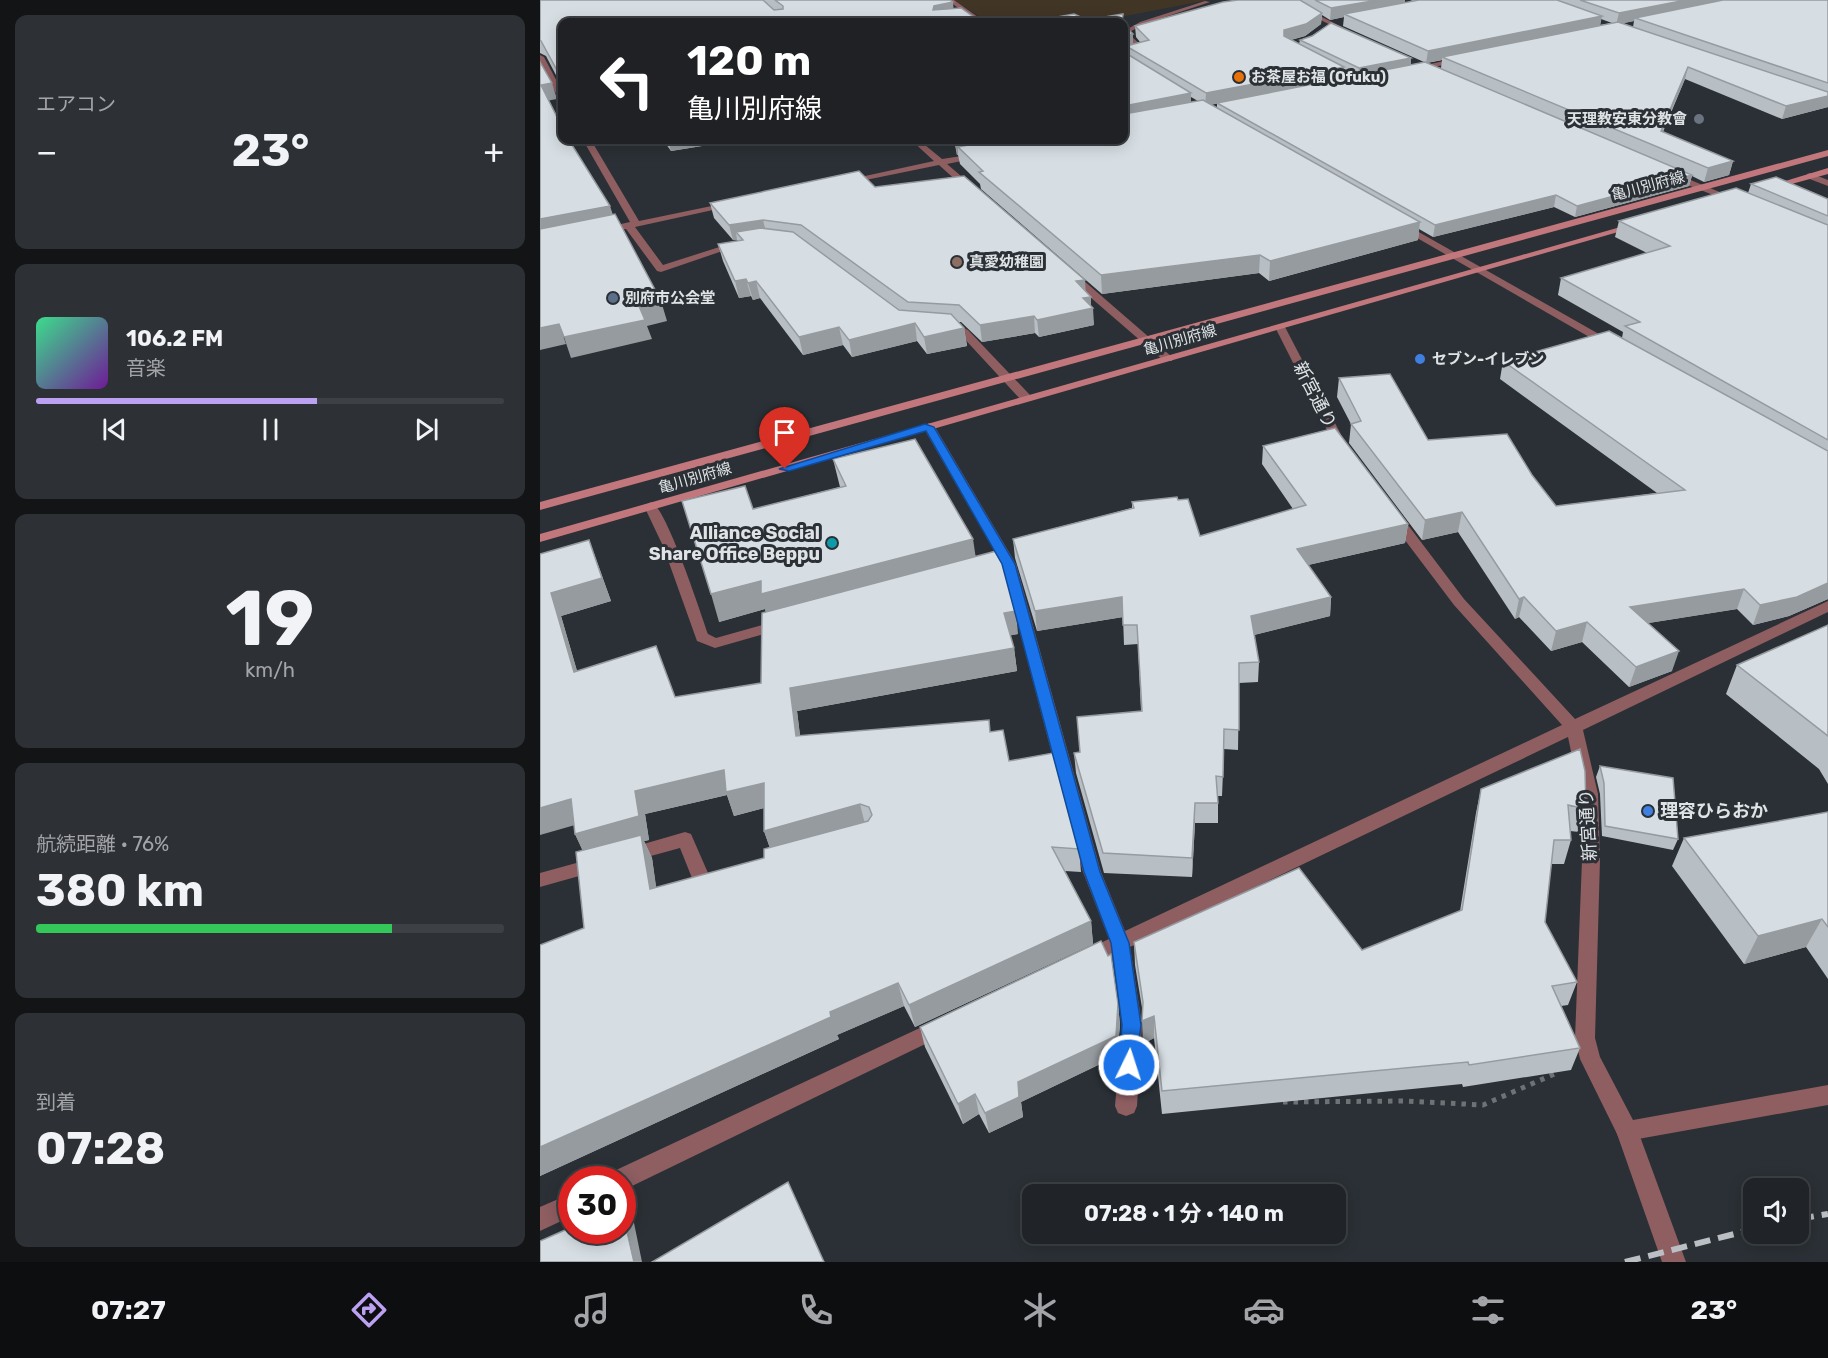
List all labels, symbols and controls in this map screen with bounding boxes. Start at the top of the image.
text: 120 m [687,36,811,86]
icon: left [588,42,666,120]
place label: お茶屋お福 (Ofuku) [1251,68,1386,86]
marker: お茶屋お福 (Ofuku) [1232,70,1246,84]
text: エアコン [36,92,116,116]
text: 亀川別府線 [687,93,822,125]
place label: 天理教安東分教會 [1567,110,1687,128]
marker: 天理教安東分教會 [1692,112,1706,126]
text: 23° [232,124,309,177]
text: − [36,132,57,171]
text: + [483,132,504,171]
street label: 亀川別府線 [1609,168,1687,204]
place label: 真愛幼稚園 [969,253,1044,271]
marker: 真愛幼稚園 [950,255,964,269]
place label: 別府市公会堂 [625,289,715,307]
marker: 別府市公会堂 [606,291,620,305]
street label: 亀川別府線 [1141,321,1219,359]
text: 106.2 FM [126,325,223,352]
place label: セブン-イレブン [1432,350,1544,368]
marker: セブン-イレブン [1413,352,1427,366]
text: 音楽 [126,356,166,380]
street label: 新宮通り [1289,358,1341,432]
pin [759,407,810,469]
icon: previous [98,413,131,446]
icon: pause [254,413,287,446]
icon: next [410,413,443,446]
icon: arrive [768,416,801,449]
street label: 亀川別府線 [656,459,734,497]
place label: Alliance Social Share Office Beppu [649,522,820,565]
marker: Alliance Social Share Office Beppu [825,536,839,550]
text: 19 [226,572,314,665]
text: km/h [245,658,295,682]
street label: 新宮通り [1575,788,1601,862]
place label: 理容ひらおか [1660,800,1768,822]
marker: 理容ひらおか [1641,804,1655,818]
text: 航続距離 · 76% [36,832,169,856]
text: 380 km [36,864,204,917]
position arrow [1097,1033,1161,1097]
text: 到着 [36,1090,76,1114]
text: 07:28 [36,1122,165,1175]
speed limit sign: 30 [558,1166,636,1244]
map controls [1743,1178,1809,1244]
button: sound [1743,1178,1809,1244]
text: 07:28 · 1 分 · 140 m [1084,1200,1284,1227]
icon: directions [348,1289,390,1331]
icon: music [571,1289,613,1331]
icon: phone [795,1289,837,1331]
icon: climate [1019,1289,1061,1331]
icon: car [1243,1289,1285,1331]
icon: filters [1467,1289,1509,1331]
text: 07:27 [91,1294,166,1326]
text: 23° [1691,1294,1737,1326]

